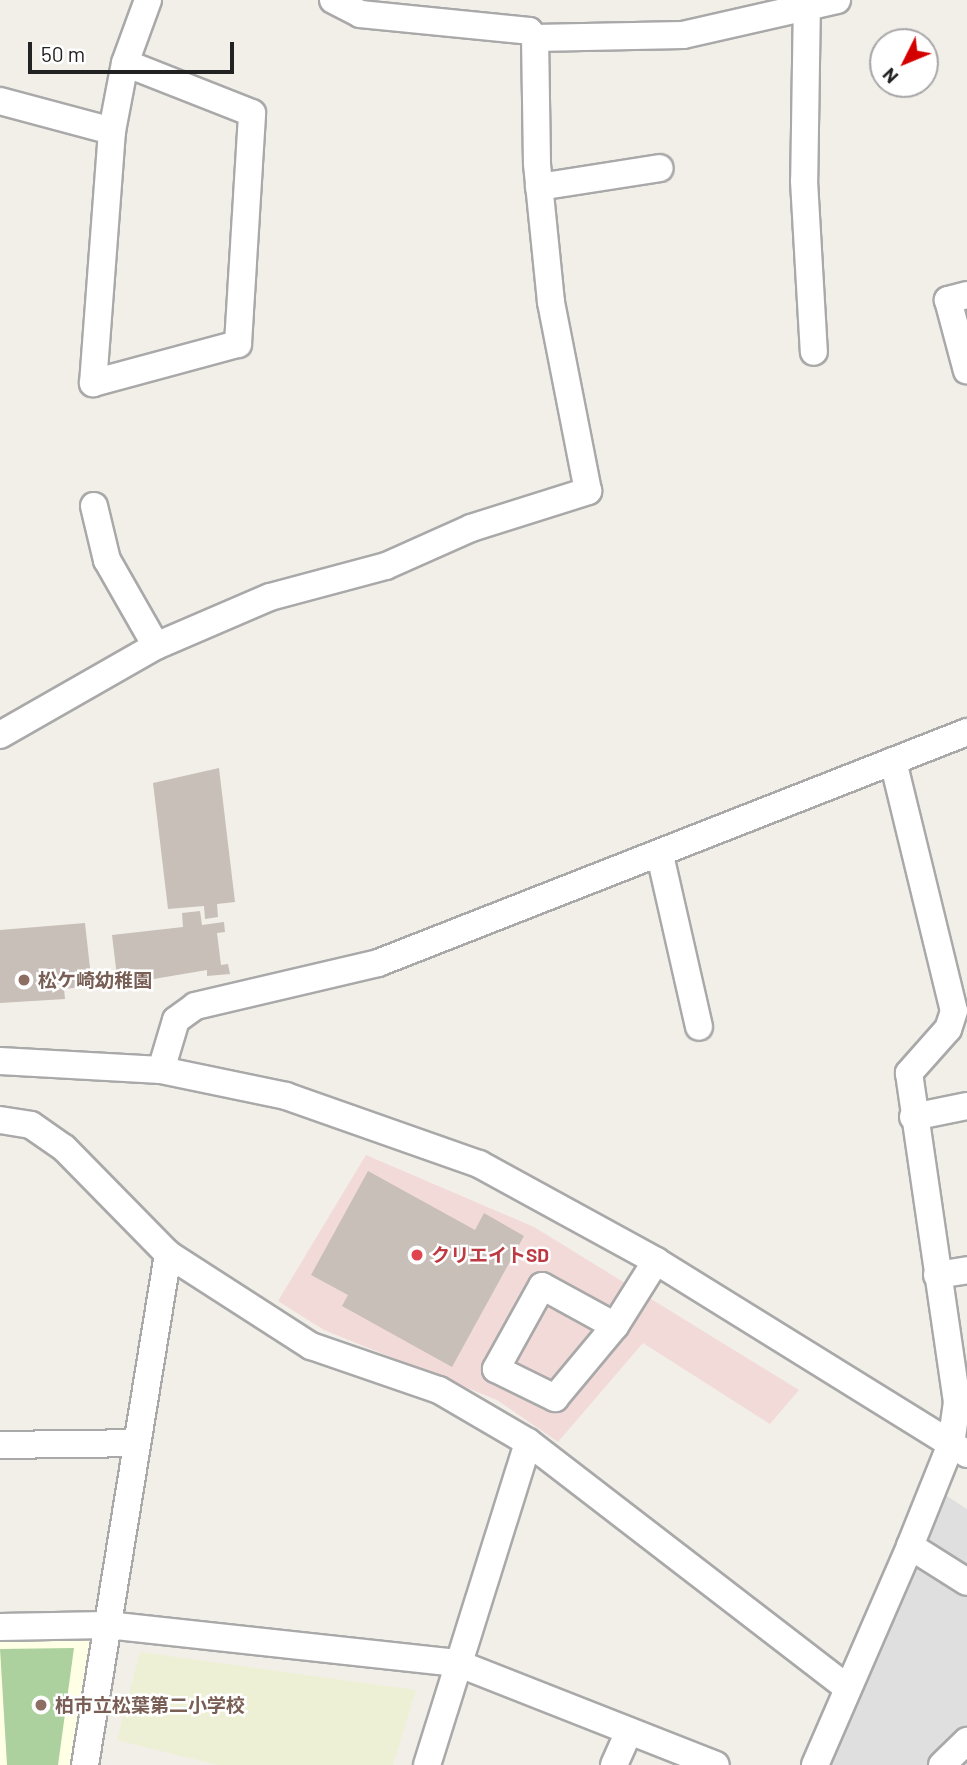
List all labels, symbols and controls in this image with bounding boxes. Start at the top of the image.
scale bar [32,28,238,72]
north arrow [869,28,939,98]
text: 50 m [41,41,85,66]
text: N [877,64,902,89]
place label: 松ケ崎幼稚園 [38,969,152,991]
marker: 松ケ崎幼稚園 [16,972,32,988]
place label: クリエイトSD [431,1244,549,1266]
marker: クリエイトSD [409,1247,425,1263]
place label: 柏市立松葉第二小学校 [55,1694,245,1716]
marker: 柏市立松葉第二小学校 [33,1697,49,1713]

